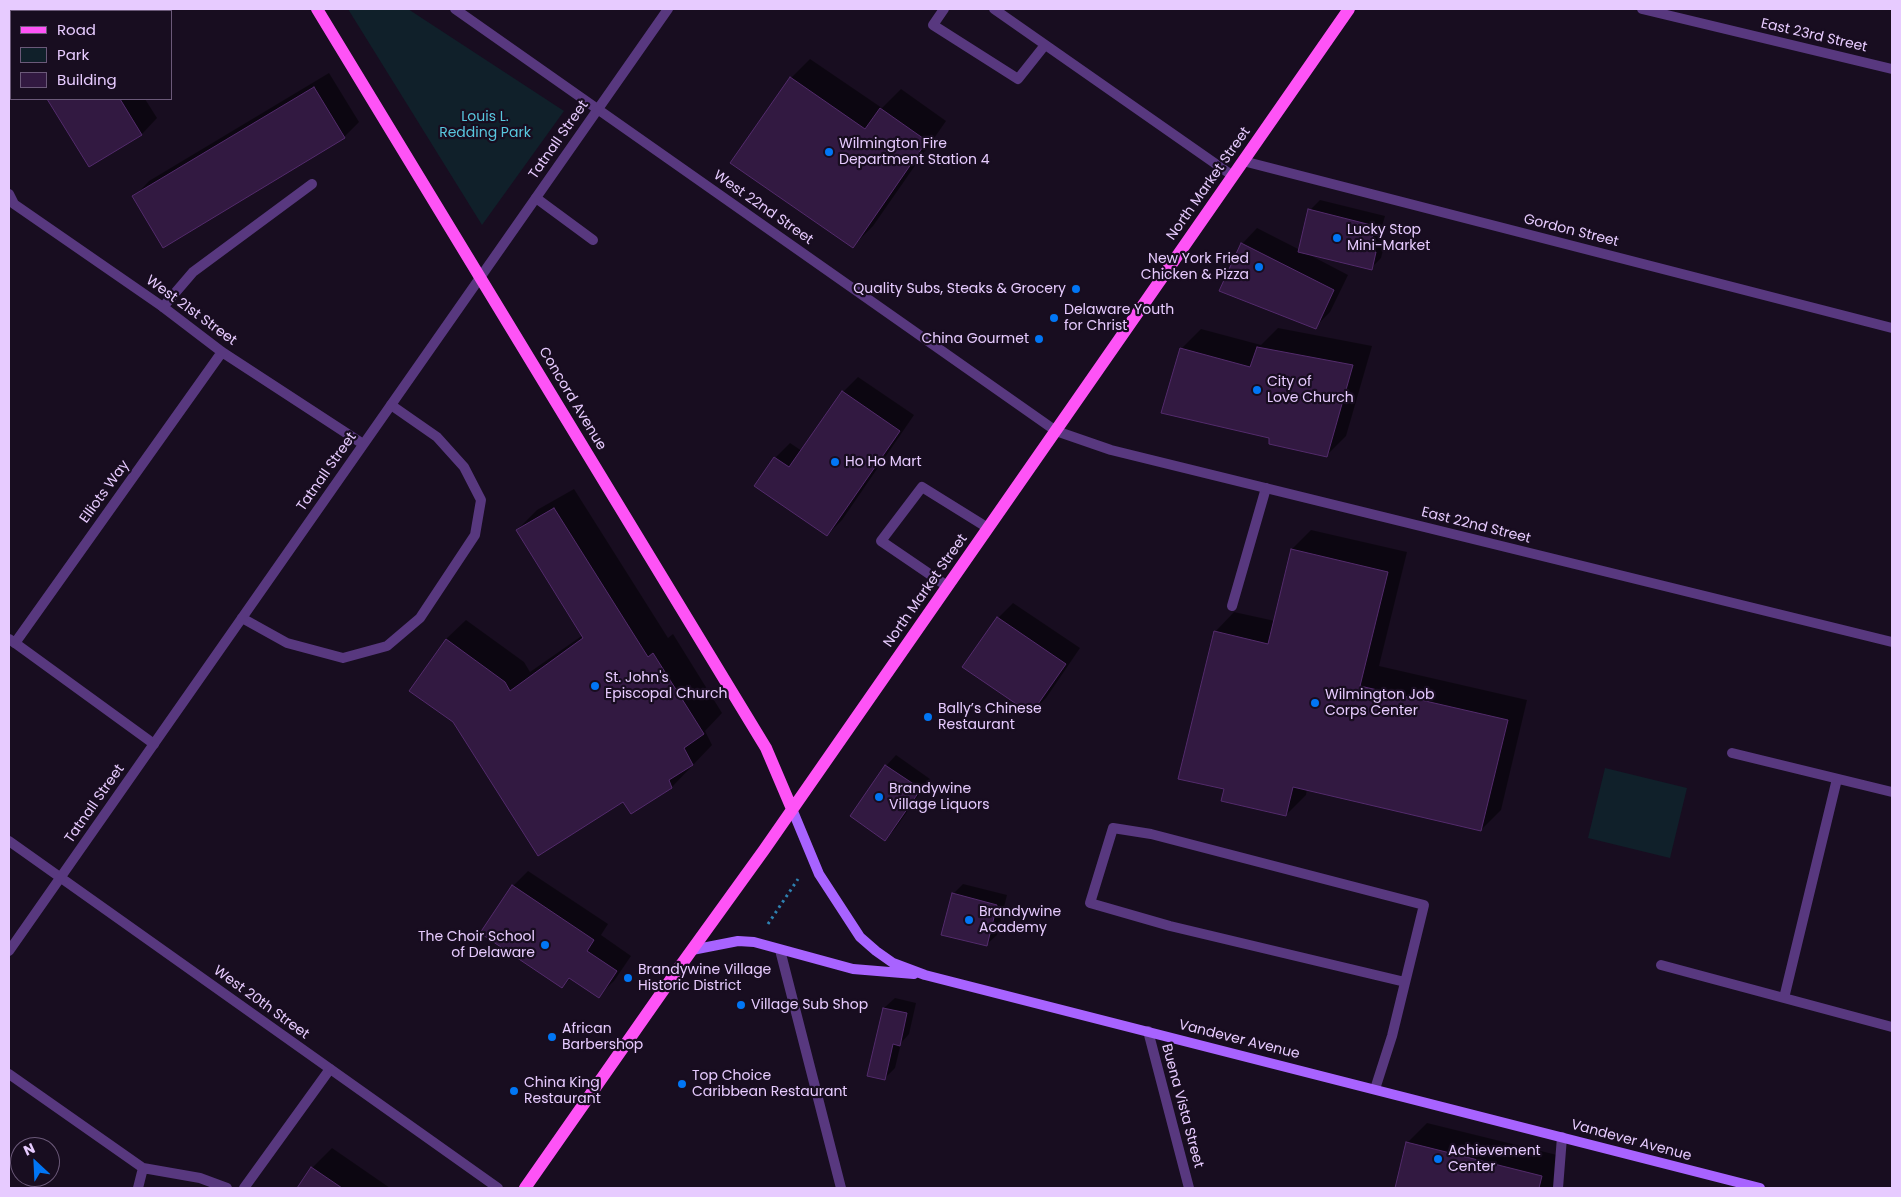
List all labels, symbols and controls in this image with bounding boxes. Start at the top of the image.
legend [10,10,172,100]
street label: East 23rd Street [1759,16,1869,56]
text: Road [57,19,96,40]
text: Park [57,44,89,65]
text: Building [57,69,117,90]
street label: Tatnall Street [526,97,592,183]
park label: Louis L. Redding Park [439,109,531,142]
street label: North Market Street [1164,124,1254,244]
place label: Wilmington Fire Department Station 4 [839,136,989,168]
marker: Wilmington Fire Department Station 4 [823,146,835,158]
street label: West 22nd Street [710,167,816,249]
street label: Gordon Street [1522,211,1620,251]
place label: Lucky Stop Mini-Market [1347,222,1430,254]
marker: Lucky Stop Mini-Market [1331,232,1343,244]
place label: New York Fried Chicken & Pizza [1141,251,1249,284]
marker: New York Fried Chicken & Pizza [1253,261,1265,273]
street label: West 21st Street [142,272,240,350]
place label: Quality Subs, Steaks & Grocery [853,281,1066,297]
marker: Quality Subs, Steaks & Grocery [1070,283,1082,295]
place label: Delaware Youth for Christ [1064,302,1174,334]
marker: Delaware Youth for Christ [1048,312,1060,324]
place label: China Gourmet [921,331,1029,347]
marker: China Gourmet [1033,333,1045,345]
street label: Concord Avenue [535,344,609,454]
place label: City of Love Church [1267,374,1354,407]
marker: City of Love Church [1251,384,1263,396]
street label: Tatnall Street [294,429,360,515]
place label: Ho Ho Mart [845,454,922,470]
marker: Ho Ho Mart [829,456,841,468]
street label: Elliots Way [77,457,133,527]
street label: East 22nd Street [1420,504,1532,548]
street label: North Market Street [881,531,971,651]
place label: St. John's Episcopal Church [605,670,727,702]
marker: St. John's Episcopal Church [589,680,601,692]
place label: Wilmington Job Corps Center [1325,687,1434,720]
marker: Wilmington Job Corps Center [1309,697,1321,709]
place label: Bally’s Chinese Restaurant [938,701,1042,734]
marker: Bally’s Chinese Restaurant [922,711,934,723]
street label: Tatnall Street [62,761,128,847]
place label: Brandywine Village Liquors [889,781,990,814]
marker: Brandywine Village Liquors [873,791,885,803]
place label: Brandywine Academy [979,904,1061,936]
marker: Brandywine Academy [963,914,975,926]
place label: The Choir School of Delaware [418,929,535,962]
marker: The Choir School of Delaware [539,939,551,951]
place label: Brandywine Village Historic District [638,962,771,994]
street label: West 20th Street [210,963,312,1043]
marker: Brandywine Village Historic District [622,972,634,984]
place label: Village Sub Shop [751,997,868,1013]
marker: Village Sub Shop [735,999,747,1011]
street label: Vandever Avenue [1177,1017,1301,1063]
place label: African Barbershop [562,1021,643,1054]
marker: African Barbershop [546,1031,558,1043]
street label: Buena Vista Street [1157,1042,1207,1170]
place label: Top Choice Caribbean Restaurant [692,1068,847,1100]
place label: China King Restaurant [524,1075,601,1108]
marker: Top Choice Caribbean Restaurant [676,1078,688,1090]
marker: China King Restaurant [508,1085,520,1097]
street label: Vandever Avenue [1569,1117,1693,1165]
north arrow [10,1137,60,1187]
text: N [20,1138,38,1161]
place label: Achievement Center [1448,1143,1541,1176]
marker: Achievement Center [1432,1153,1444,1165]

